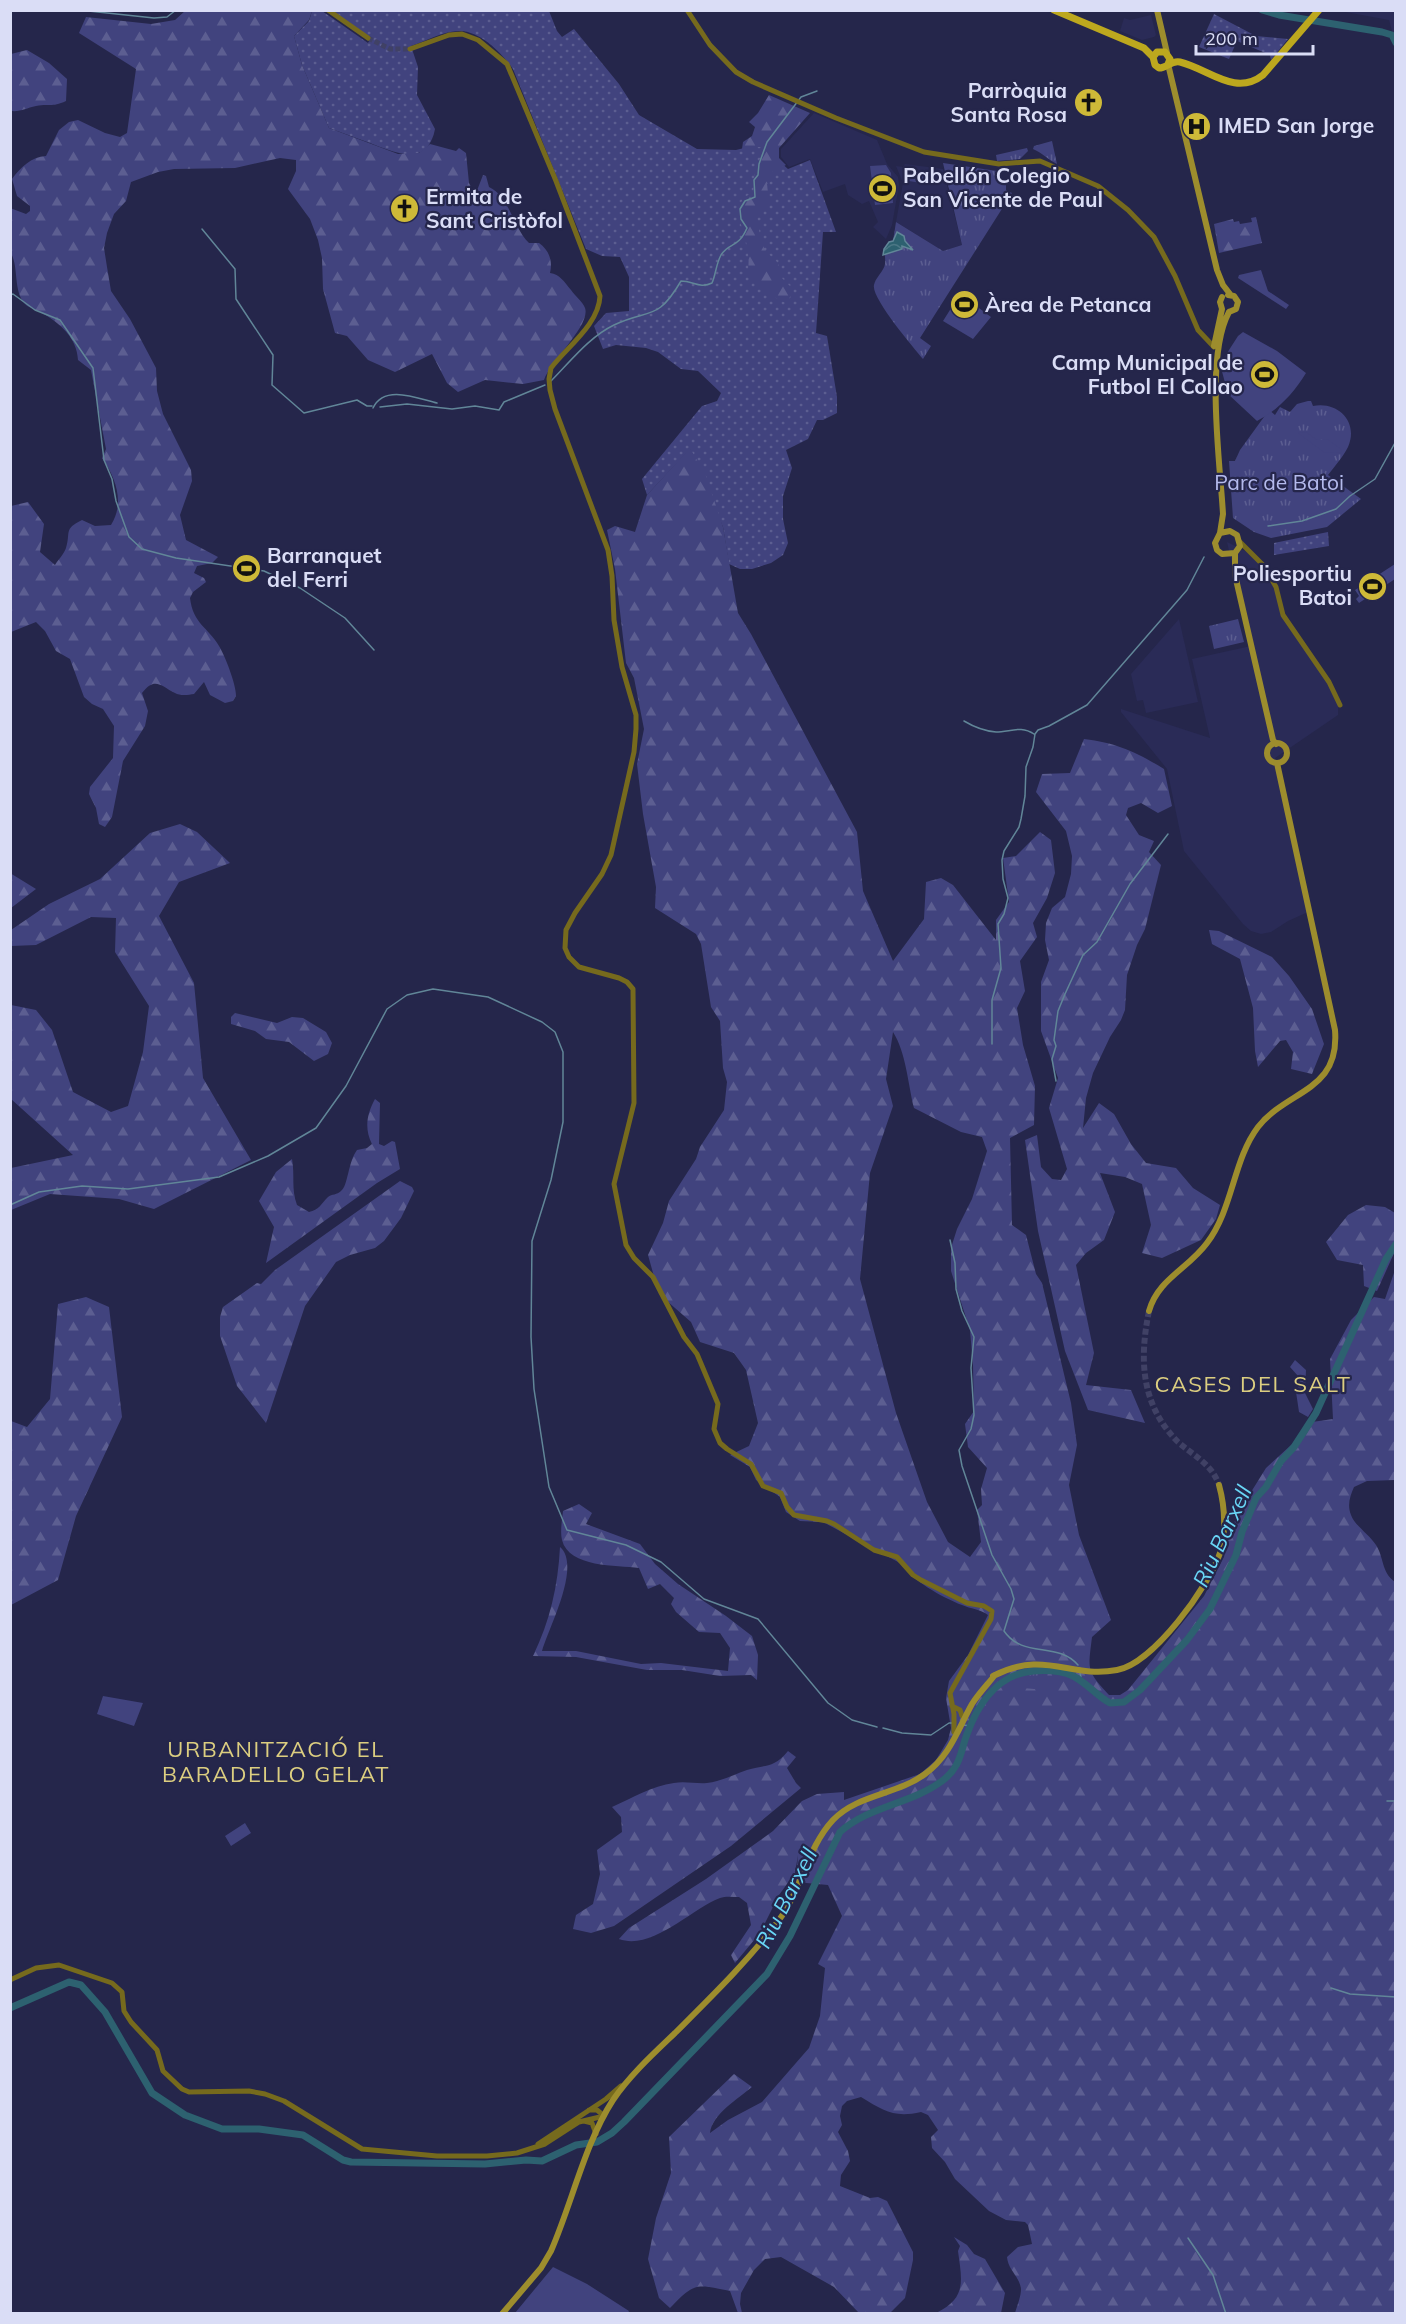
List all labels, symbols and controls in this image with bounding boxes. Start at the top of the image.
scale bar [1196,18,1313,56]
text: 200 m [1205,27,1258,50]
place label: Parròquia Santa Rosa [951,77,1067,127]
church icon: Parròquia Santa Rosa [1072,87,1104,119]
hospital icon: IMED San Jorge [1181,110,1213,142]
place label: IMED San Jorge [1218,112,1374,138]
place label: Pabellón Colegio San Vicente de Paul [903,162,1103,212]
sports icon: Pabellón Colegio San Vicente de Paul [866,172,898,204]
place label: Ermita de Sant Cristòfol [426,183,563,233]
church icon: Ermita de Sant Cristòfol [389,193,421,225]
sports icon: Àrea de Petanca [948,289,980,321]
place label: Àrea de Petanca [985,291,1152,317]
place label: Camp Municipal de Futbol El Collao [1052,349,1243,399]
sports icon: Camp Municipal de Futbol El Collao [1248,359,1280,391]
park label: Parc de Batoi [1214,469,1344,495]
place label: Barranquet del Ferri [267,542,382,592]
sports icon: Barranquet del Ferri [230,552,262,584]
place label: Poliesportiu Batoi [1233,560,1352,610]
sports icon: Poliesportiu Batoi [1357,570,1389,602]
district label: CASES DEL SALT [1155,1370,1351,1398]
water label: Riu Barxell [1186,1480,1258,1591]
district label: URBANITZACIÓ EL BARADELLO GELAT [162,1735,390,1788]
water label: Riu Barxell [749,1842,824,1953]

